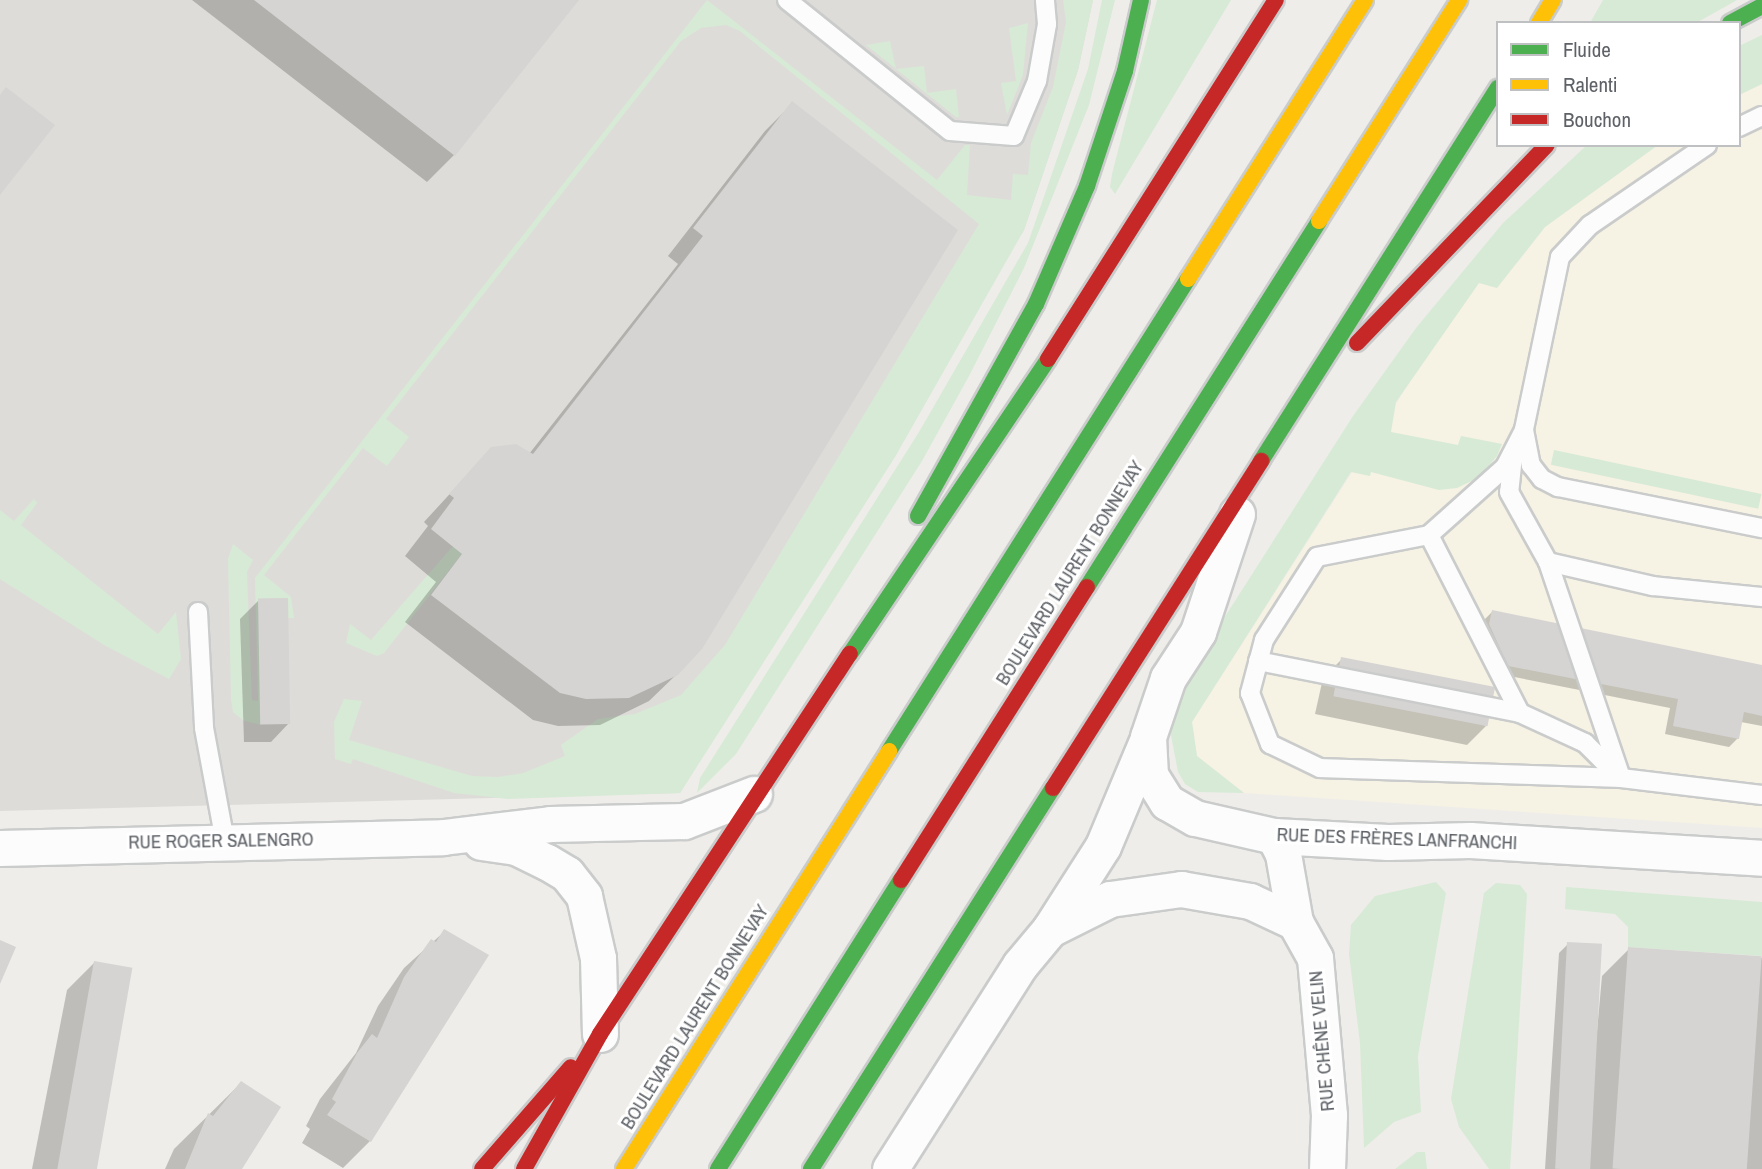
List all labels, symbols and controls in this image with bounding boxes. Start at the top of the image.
legend [1496,21,1741,147]
text: Fluide [1563,35,1611,64]
text: Ralenti [1563,70,1618,99]
text: Bouchon [1563,105,1631,134]
street label: BOULEVARD LAURENT BONNEVAY [991,456,1149,690]
street label: RUE DES FRÈRES LANFRANCHI [1276,823,1518,855]
street label: RUE ROGER SALENGRO [128,828,314,854]
street label: BOULEVARD LAURENT BONNEVAY [616,900,774,1134]
street label: RUE CHÊNE VELIN [1304,970,1340,1112]

